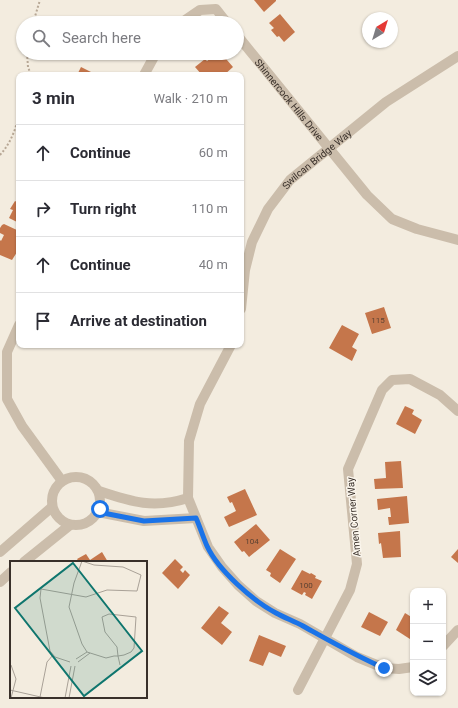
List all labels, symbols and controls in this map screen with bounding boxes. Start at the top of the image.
north arrow [362,12,398,48]
search box [16,16,244,60]
icon: search [30,27,52,49]
text: Search here [62,29,141,47]
street label: Shinnercock Hills Drive [253,57,325,143]
text: 3 min [32,88,75,108]
text: Walk · 210 m [153,91,228,106]
street label: Swilcan Bridge Way [280,127,354,191]
icon: ahead [32,142,54,164]
text: Continue [70,144,131,162]
text: 60 m [199,145,228,160]
icon: right [32,198,54,220]
text: Turn right [70,200,136,218]
text: 110 m [191,201,228,216]
icon: ahead [32,254,54,276]
text: Continue [70,256,131,274]
text: 40 m [199,257,228,272]
icon: arrive [32,310,54,332]
text: Arrive at destination [70,312,207,330]
house number: 115 [371,316,385,325]
street label: Amen Corner Way [345,477,362,557]
route start [91,500,109,518]
house number: 104 [245,537,259,546]
inset map [10,561,147,698]
house number: 100 [299,581,313,590]
map controls [410,588,446,696]
button: + [410,588,446,624]
button: − [410,624,446,660]
route end [375,659,393,677]
button: layers [410,660,446,696]

